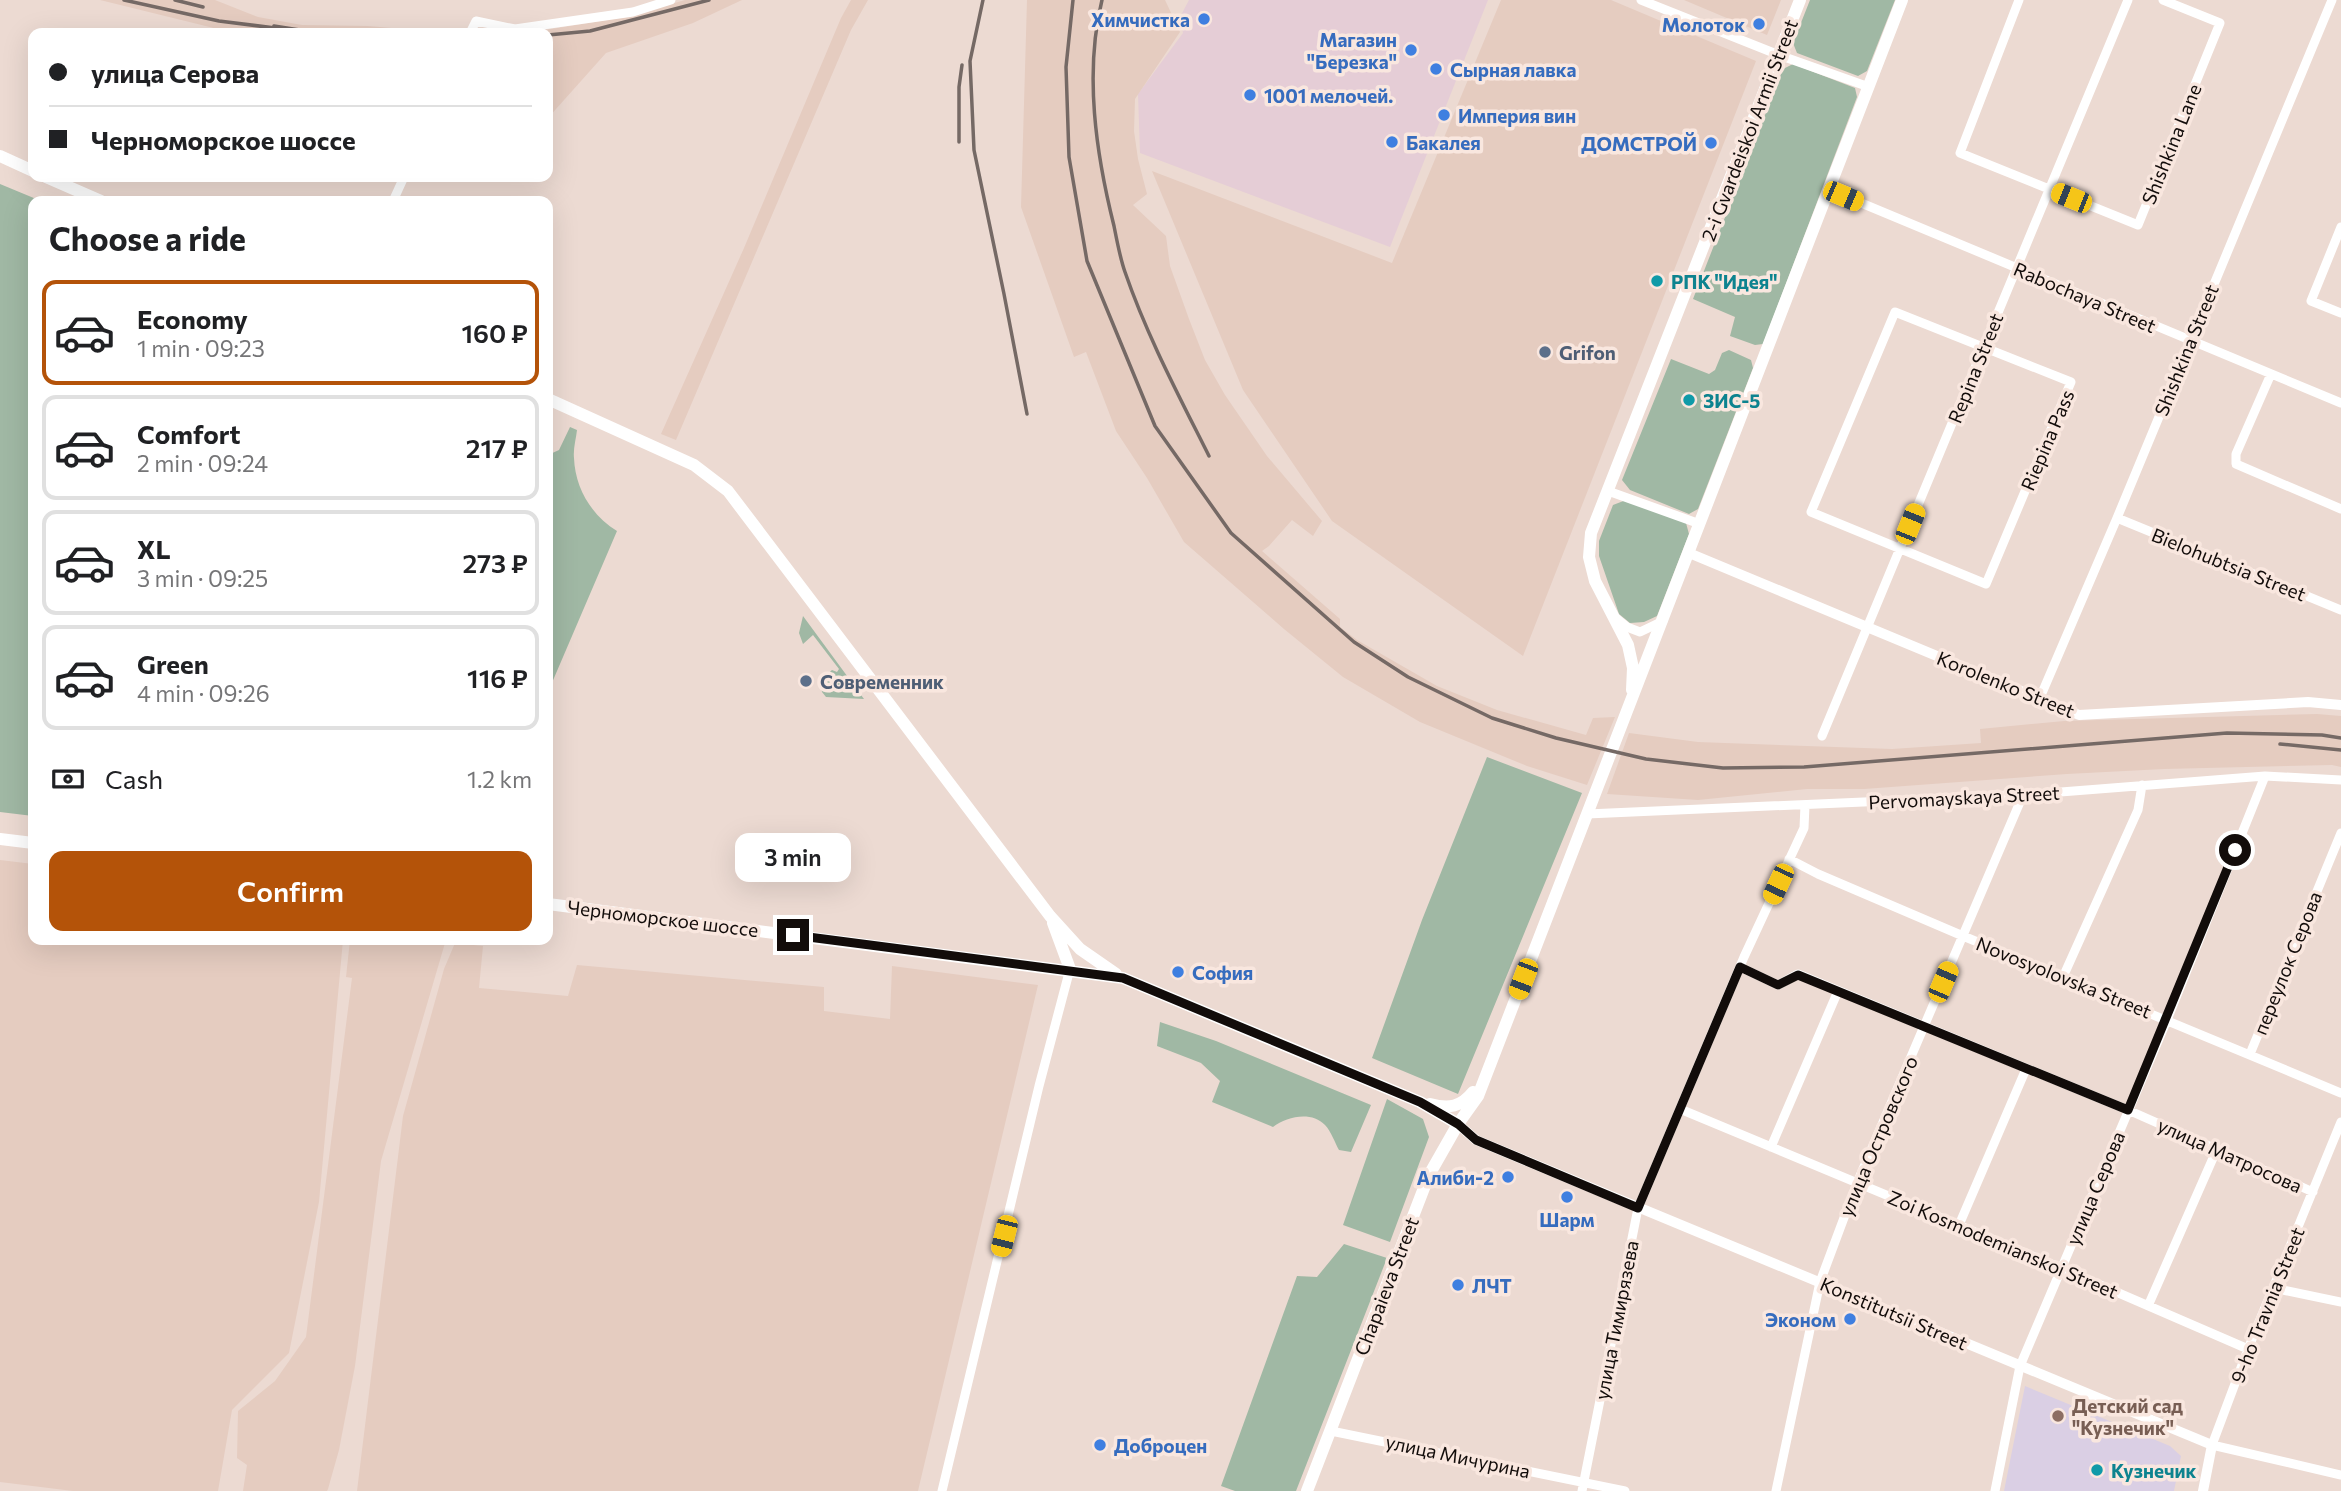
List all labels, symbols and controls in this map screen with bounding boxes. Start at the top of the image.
place label: Химчистка [1091,8,1190,31]
marker: Химчистка [1196,11,1212,27]
place label: Молоток [1662,13,1745,36]
street label: 2-i Gvardeiskoi Armii Street [1696,16,1802,244]
marker: Молоток [1751,16,1767,32]
place label: Магазин "Березка" [1307,28,1397,73]
marker: Магазин "Березка" [1403,42,1419,58]
text: улица Серова [91,57,259,88]
place label: Сырная лавка [1450,58,1576,81]
marker: Сырная лавка [1428,61,1444,77]
street label: Shishkina Lane [2136,80,2206,208]
place label: 1001 мелочей. [1264,84,1393,107]
marker: 1001 мелочей. [1242,87,1258,103]
place label: Империя вин [1458,104,1576,127]
marker: Империя вин [1436,107,1452,123]
text: Черноморское шоссе [91,124,356,155]
place label: Бакалея [1406,131,1481,154]
place label: ДОМСТРОЙ [1581,132,1697,155]
marker: Бакалея [1384,134,1400,150]
marker: ДОМСТРОЙ [1703,135,1719,151]
car [1820,178,1867,214]
car [2048,180,2095,216]
text: Choose a ride [49,218,246,258]
street label: Rabochaya Street [2010,257,2160,337]
place label: РПК "Идея" [1671,270,1777,293]
marker: РПК "Идея" [1649,273,1665,289]
street label: Shishkina Street [2149,281,2223,419]
icon: car [53,301,116,364]
text: Economy [137,303,248,334]
street label: Repina Street [1943,310,2008,426]
text: 160 ₽ [461,317,528,348]
text: 1 min · 09:23 [137,334,265,362]
place label: Grifon [1559,341,1616,364]
marker: Grifon [1537,344,1553,360]
street label: Riepina Pass [2015,386,2079,494]
place label: ЗИС-5 [1703,389,1760,412]
marker: ЗИС-5 [1681,392,1697,408]
icon: car [53,416,116,479]
text: Comfort [137,418,240,449]
text: 217 ₽ [466,432,528,463]
text: 2 min · 09:24 [137,449,268,477]
car [1893,501,1928,547]
street label: Bielohubtsia Street [2148,523,2310,606]
icon: car [53,531,116,594]
text: XL [137,533,171,564]
text: 273 ₽ [462,547,528,578]
text: 3 min · 09:25 [137,564,268,592]
icon: car [53,646,116,709]
street label: Korolenko Street [1934,646,2078,722]
text: Green [137,648,209,679]
text: 116 ₽ [467,662,528,693]
place label: Современник [820,670,944,693]
marker: Современник [798,673,814,689]
text: 4 min · 09:26 [137,679,270,707]
icon: cash [49,760,87,798]
text: Cash [105,763,163,794]
text: 1.2 km [467,765,532,793]
street label: Pervomayskaya Street [1868,780,2060,813]
callout: 3 min [735,834,851,883]
route start [2219,834,2251,866]
text: 3 min [764,843,822,871]
button: Confirm [49,851,532,931]
car [1760,861,1797,907]
street label: переулок Серова [2248,888,2326,1038]
street label: Черноморское шоссе [566,895,760,941]
route end [777,919,809,951]
street label: Novosyolovska Street [1973,931,2155,1023]
car [1506,956,1541,1002]
car [1926,959,1961,1005]
place label: София [1192,961,1253,984]
marker: София [1170,964,1186,980]
street label: улица Островского [1834,1052,1922,1220]
street label: улица Матросова [2154,1113,2306,1197]
street label: улица Серова [2061,1128,2129,1248]
place label: Алиби-2 [1417,1166,1494,1189]
marker: Алиби-2 [1500,1169,1516,1185]
street label: Zoi Kosmodemianskoi Street [1884,1185,2122,1303]
marker: Шарм [1559,1189,1575,1205]
place label: Шарм [1539,1208,1595,1231]
car [989,1213,1020,1259]
street label: Chapaieva Street [1349,1213,1423,1359]
street label: 9-ho Travnia Street [2225,1224,2309,1386]
street label: улица Тимирязева [1589,1238,1643,1402]
street label: Konstitutsii Street [1817,1272,1971,1354]
place label: ЛЧТ [1472,1274,1512,1297]
marker: ЛЧТ [1450,1277,1466,1293]
place label: Эконом [1765,1308,1836,1331]
marker: Эконом [1842,1311,1858,1327]
place label: Детский сад "Кузнечик" [2072,1394,2183,1439]
marker: Детский сад "Кузнечик" [2050,1408,2066,1424]
street label: улица Мичурина [1384,1429,1532,1483]
place label: Доброцен [1114,1434,1207,1457]
marker: Доброцен [1092,1437,1108,1453]
place label: Кузнечик [2111,1459,2197,1482]
marker: Кузнечик [2089,1462,2105,1478]

